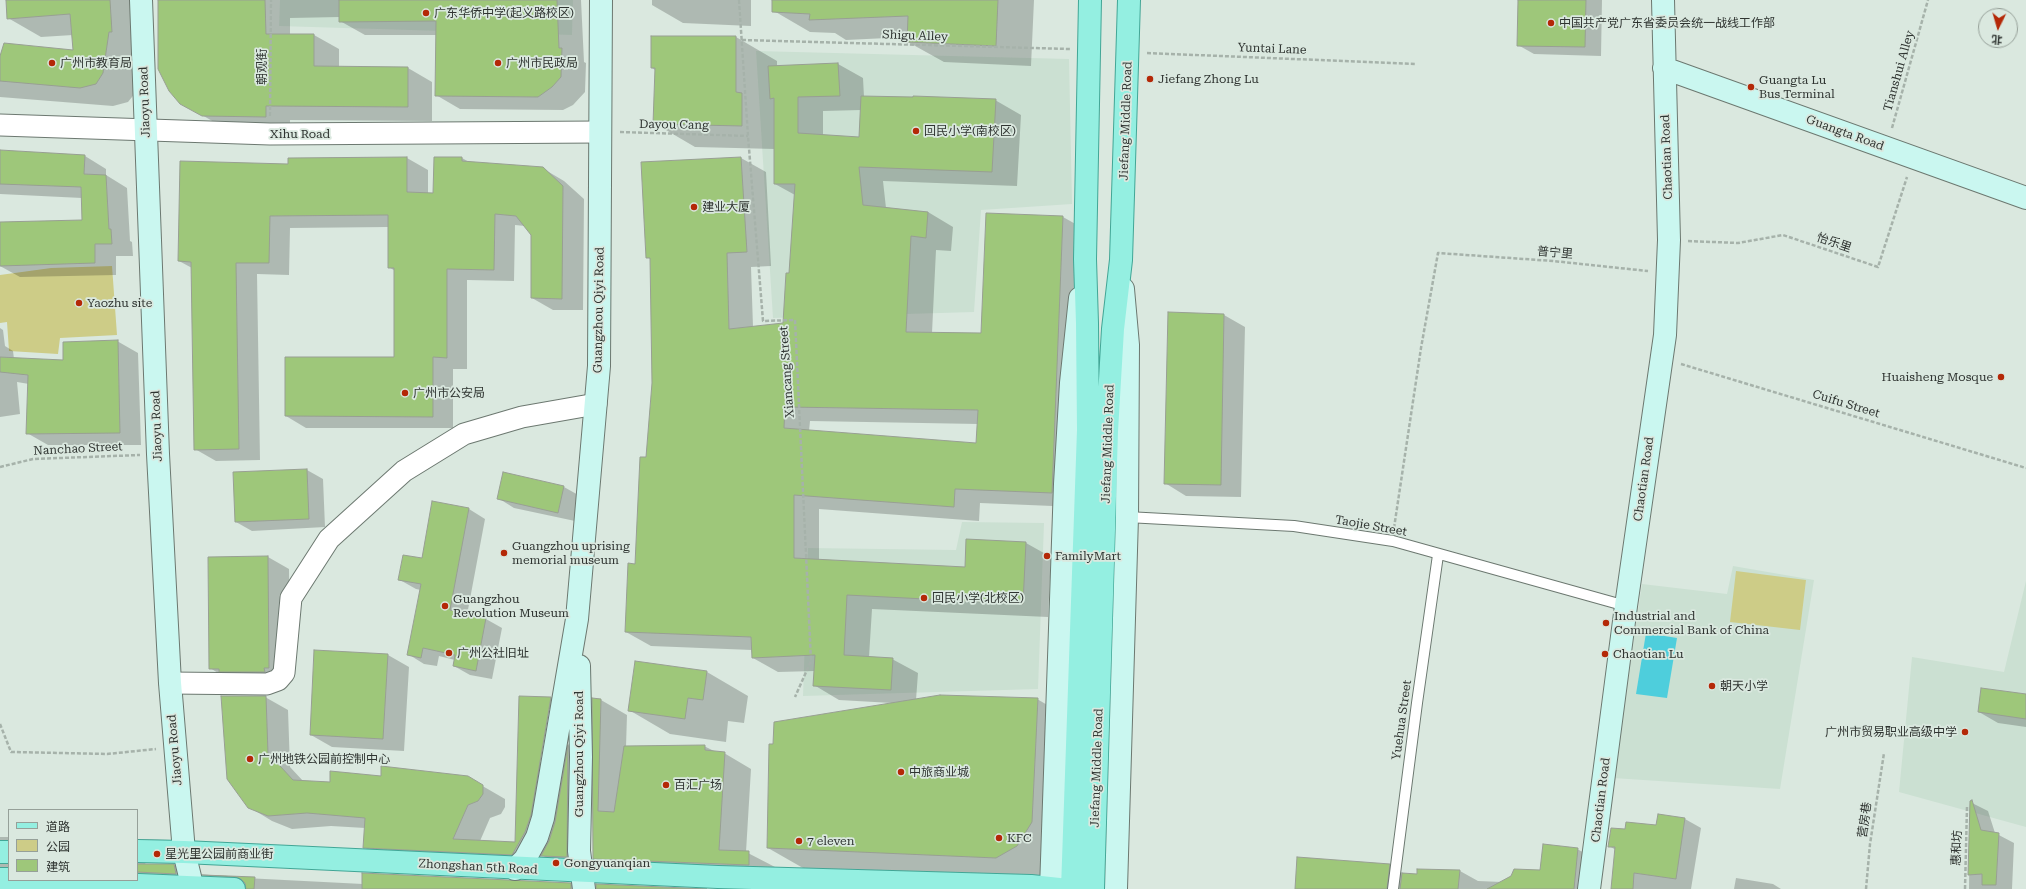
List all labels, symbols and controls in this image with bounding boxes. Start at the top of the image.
place label: 广东华侨中学(起义路校区) [434,6,574,20]
marker: 广东华侨中学(起义路校区) [421,8,431,18]
north arrow [1978,8,2018,48]
place label: 中国共产党广东省委员会统一战线工作部 [1559,16,1775,30]
marker: 中国共产党广东省委员会统一战线工作部 [1546,18,1556,28]
street label: Shigu Alley [882,28,948,44]
street label: Tianshui Alley [1881,29,1917,113]
text: 北 [1991,33,2003,46]
street label: Yuntai Lane [1237,41,1307,57]
street label: 朝观街 [255,49,269,85]
place label: 广州市教育局 [60,56,132,70]
place label: 广州市民政局 [506,56,578,70]
marker: 广州市教育局 [47,58,57,68]
marker: 广州市民政局 [493,58,503,68]
street label: Jiefang Middle Road [1117,61,1135,181]
street label: Jiaoyu Road [137,66,153,138]
place label: Jiefang Zhong Lu [1158,72,1259,86]
place label: Guangta Lu Bus Terminal [1759,73,1835,101]
marker: Jiefang Zhong Lu [1145,74,1155,84]
marker: Guangta Lu Bus Terminal [1746,82,1756,92]
street label: Guangta Road [1804,112,1886,154]
street label: Chaotian Road [1658,114,1676,200]
street label: Dayou Cang [639,117,709,133]
place label: 回民小学(南校区) [924,124,1016,138]
marker: 回民小学(南校区) [911,126,921,136]
street label: Xihu Road [270,127,330,141]
place label: 建业大厦 [702,200,750,214]
marker: 建业大厦 [689,202,699,212]
street label: 怡乐里 [1815,230,1853,256]
street label: 普宁里 [1536,244,1574,262]
street label: Guangzhou Qiyi Road [591,247,607,373]
place label: Yaozhu site [87,296,152,310]
marker: Yaozhu site [74,298,84,308]
street label: Xiancang Street [777,326,797,418]
place label: Huaisheng Mosque [1882,370,1993,384]
marker: Huaisheng Mosque [1996,372,2006,382]
street label: Jiefang Middle Road [1099,384,1117,504]
place label: 广州市公安局 [413,386,485,400]
street label: Cuifu Street [1811,387,1881,421]
marker: 广州市公安局 [400,388,410,398]
street label: Jiaoyu Road [149,390,165,462]
street label: Chaotian Road [1631,436,1657,522]
street label: Nanchao Street [33,439,123,459]
street label: Taojie Street [1334,513,1408,539]
place label: Guangzhou uprising memorial museum [512,539,630,567]
marker: Guangzhou uprising memorial museum [499,548,509,558]
place label: FamilyMart [1055,549,1121,563]
marker: FamilyMart [1042,551,1052,561]
place label: 回民小学(北校区) [932,591,1024,605]
place label: Guangzhou Revolution Museum [453,592,569,620]
marker: 回民小学(北校区) [919,593,929,603]
marker: Guangzhou Revolution Museum [440,601,450,611]
place label: Industrial and Commercial Bank of China [1614,609,1769,637]
marker: Industrial and Commercial Bank of China [1601,618,1611,628]
place label: 广州公社旧址 [457,646,529,660]
place label: Chaotian Lu [1613,647,1684,661]
marker: 广州公社旧址 [444,648,454,658]
marker: Chaotian Lu [1600,649,1610,659]
street label: Yuehua Street [1389,679,1415,761]
place label: 朝天小学 [1720,679,1768,693]
marker: 朝天小学 [1707,681,1717,691]
street label: Guangzhou Qiyi Road [572,691,586,817]
street label: Jiefang Middle Road [1088,708,1106,828]
street label: Jiaoyu Road [165,714,185,786]
place label: 广州市贸易职业高级中学 [1825,725,1957,739]
marker: 广州市贸易职业高级中学 [1960,727,1970,737]
place label: 广州地铁公园前控制中心 [258,752,390,766]
marker: 广州地铁公园前控制中心 [245,754,255,764]
street label: Chaotian Road [1589,757,1613,843]
place label: 中旅商业城 [909,765,969,779]
marker: 中旅商业城 [896,767,906,777]
place label: 百汇广场 [674,778,722,792]
marker: 百汇广场 [661,780,671,790]
street label: 营房巷 [1855,801,1875,839]
legend [8,809,138,881]
text: 道路 [46,820,70,834]
street label: 惠和坊 [1949,830,1965,866]
place label: KFC [1007,831,1031,845]
marker: KFC [994,833,1004,843]
place label: 7 eleven [807,834,854,848]
marker: 7 eleven [794,836,804,846]
text: 公园 [46,840,70,854]
place label: 星光里公园前商业街 [165,847,273,861]
marker: 星光里公园前商业街 [152,849,162,859]
place label: Gongyuanqian [564,856,650,870]
street label: Zhongshan 5th Road [418,857,538,877]
marker: Gongyuanqian [551,858,561,868]
text: 建筑 [46,860,70,874]

